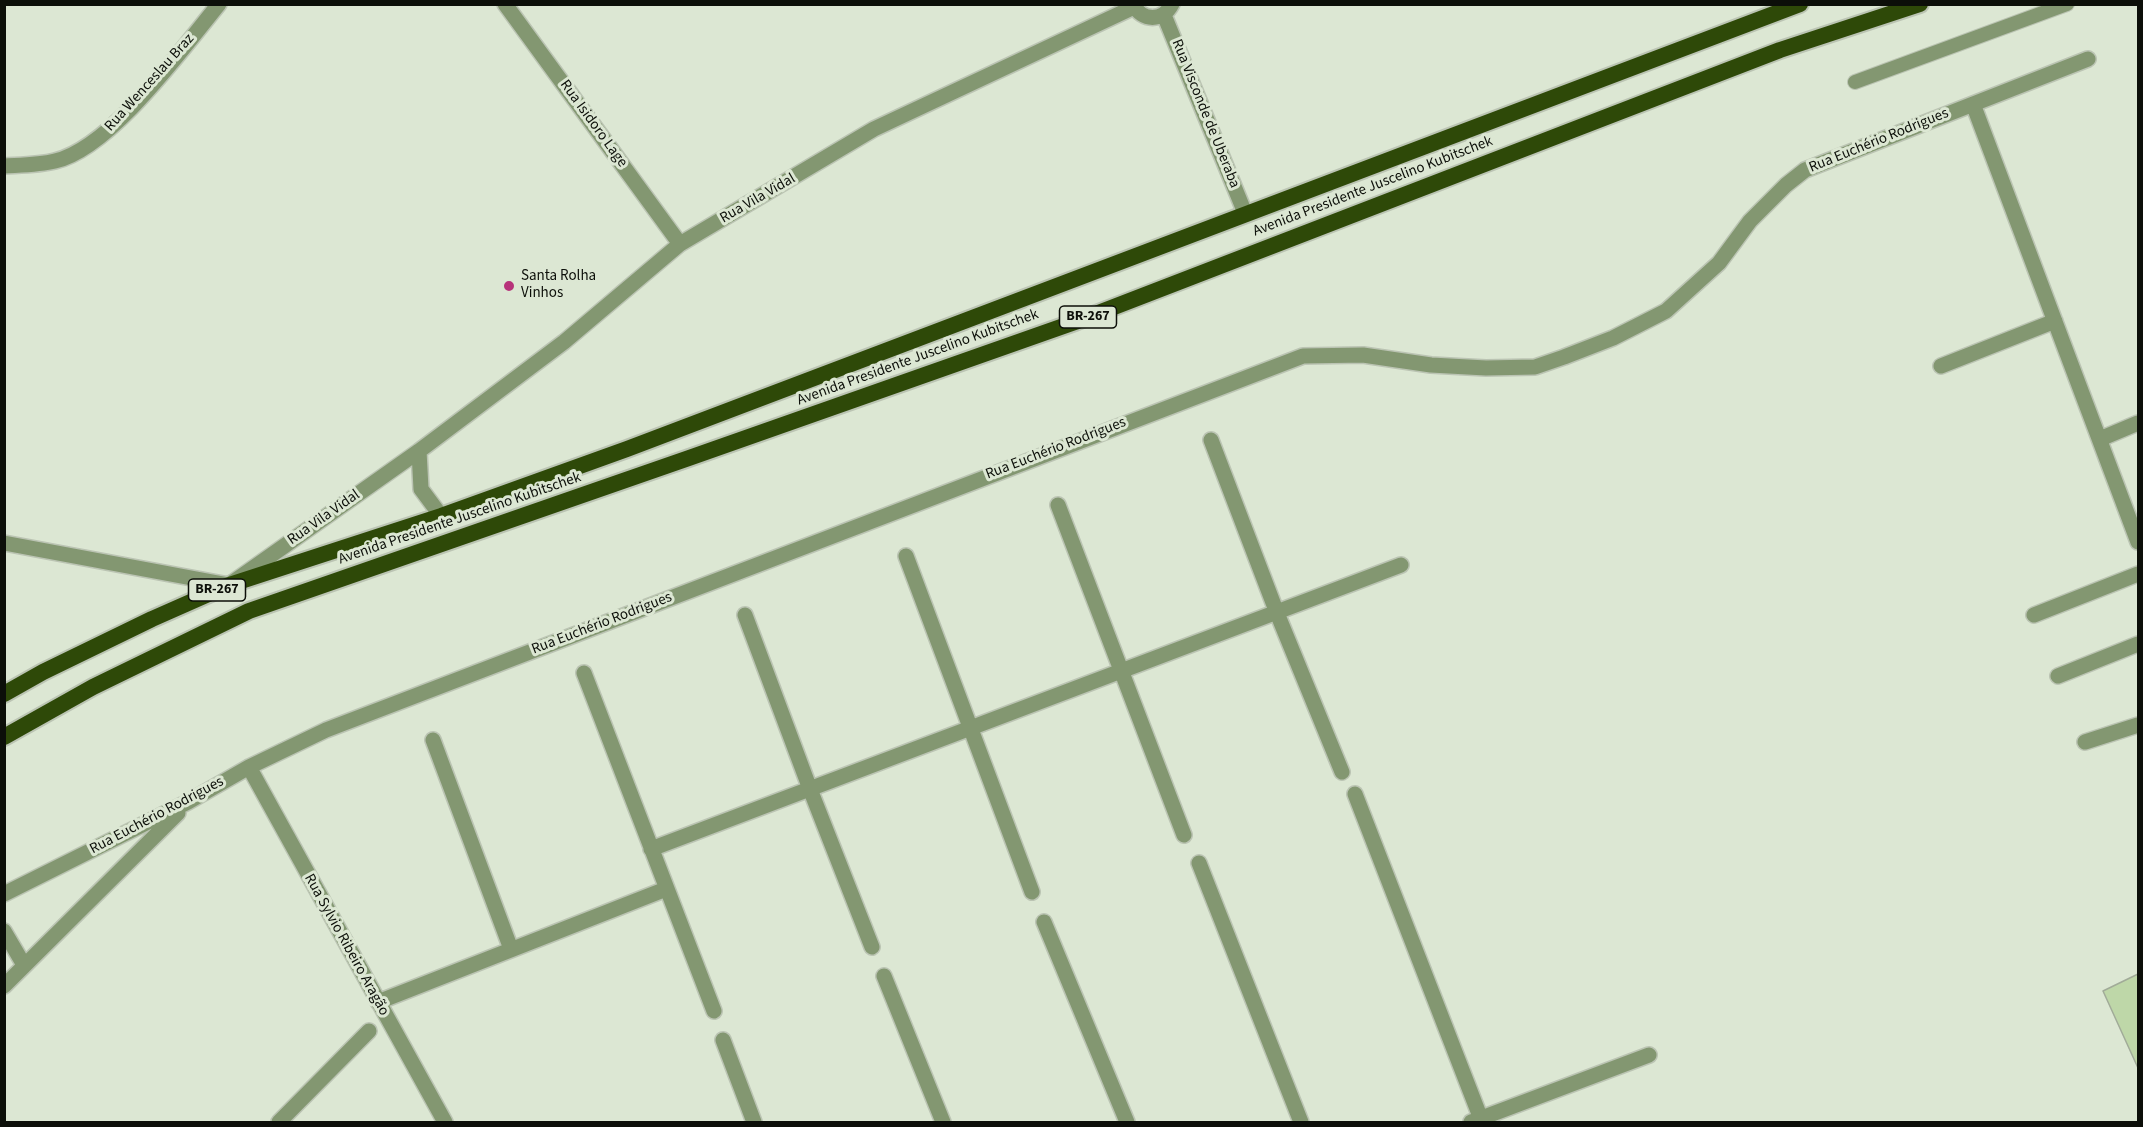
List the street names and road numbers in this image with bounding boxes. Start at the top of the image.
street label: Rua Wenceslau Braz [101,30,199,136]
street label: Rua Visconde de Uberaba [1167,37,1243,191]
street label: Rua Isidoro Lage [555,77,631,171]
street label: Rua Euchério Rodrigues [1807,105,1951,177]
street label: Avenida Presidente Juscelino Kubitschek [1250,133,1496,241]
street label: Rua Vila Vidal [717,170,799,228]
street label: Avenida Presidente Juscelino Kubitschek [795,306,1041,410]
road number: BR-267 [1060,306,1116,328]
street label: Rua Euchério Rodrigues [983,414,1129,484]
street label: Avenida Presidente Juscelino Kubitschek [336,469,584,569]
street label: Rua Vila Vidal [284,486,364,550]
road number: BR-267 [188,579,246,601]
street label: Rua Euchério Rodrigues [529,589,675,659]
street label: Rua Euchério Rodrigues [87,773,227,859]
street label: Rua Sylvio Ribeiro Aragão [300,871,392,1019]

